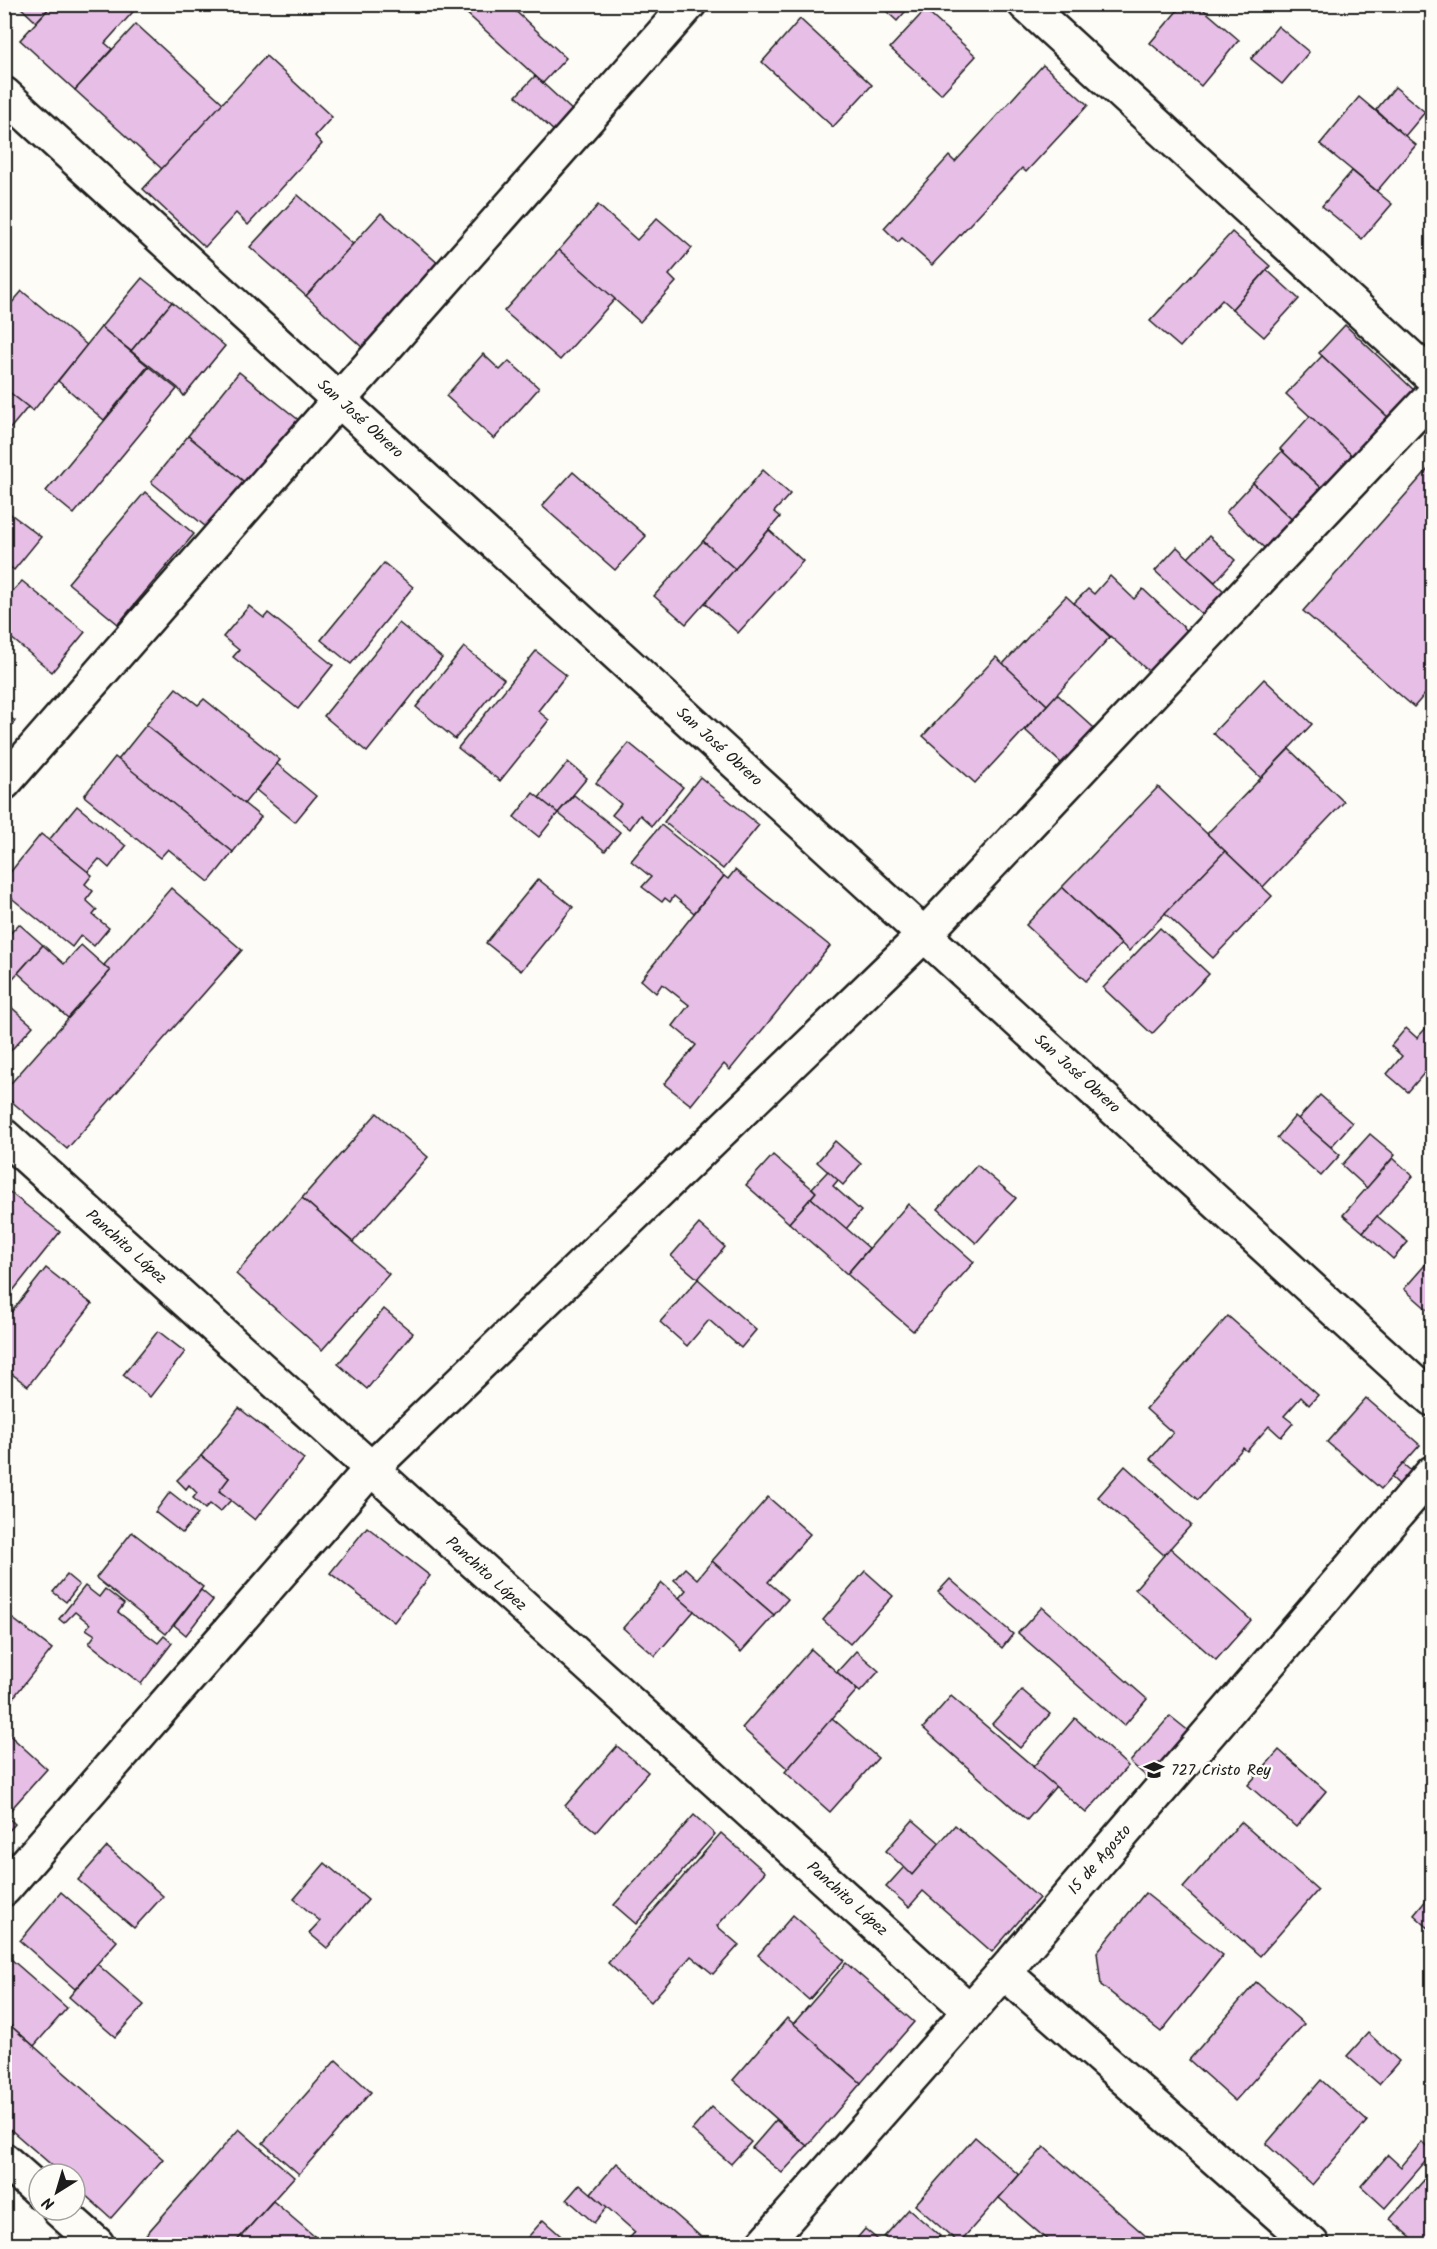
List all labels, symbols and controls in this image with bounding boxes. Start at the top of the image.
street label: San José Obrero [311,373,409,465]
street label: San José Obrero [670,701,768,793]
street label: San José Obrero [1028,1028,1126,1120]
street label: Panchito López [80,1204,172,1290]
street label: Panchito López [440,1531,532,1617]
school or university icon: 727 Cristo Rey [1142,1758,1166,1782]
place label: 727 Cristo Rey [1171,1758,1271,1783]
street label: 15 de Agosto [1062,1819,1138,1901]
street label: Panchito López [801,1856,893,1942]
north arrow [27,2162,87,2222]
text: N [37,2190,60,2216]

